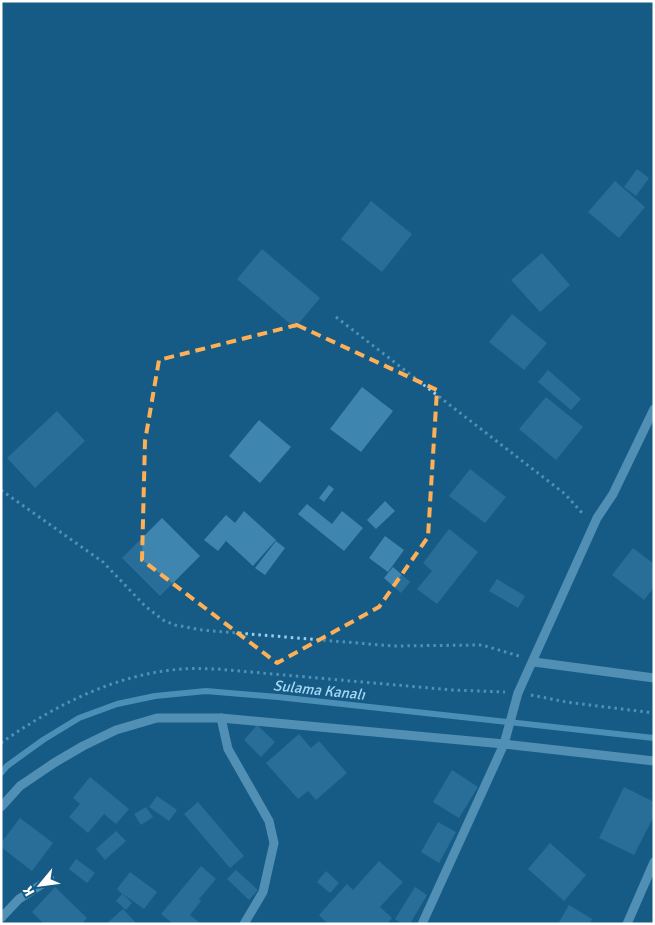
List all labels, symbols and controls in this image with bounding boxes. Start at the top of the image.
water label: Sulama Kanalı [272,676,367,704]
north arrow [15,860,65,910]
text: K [19,883,39,899]

